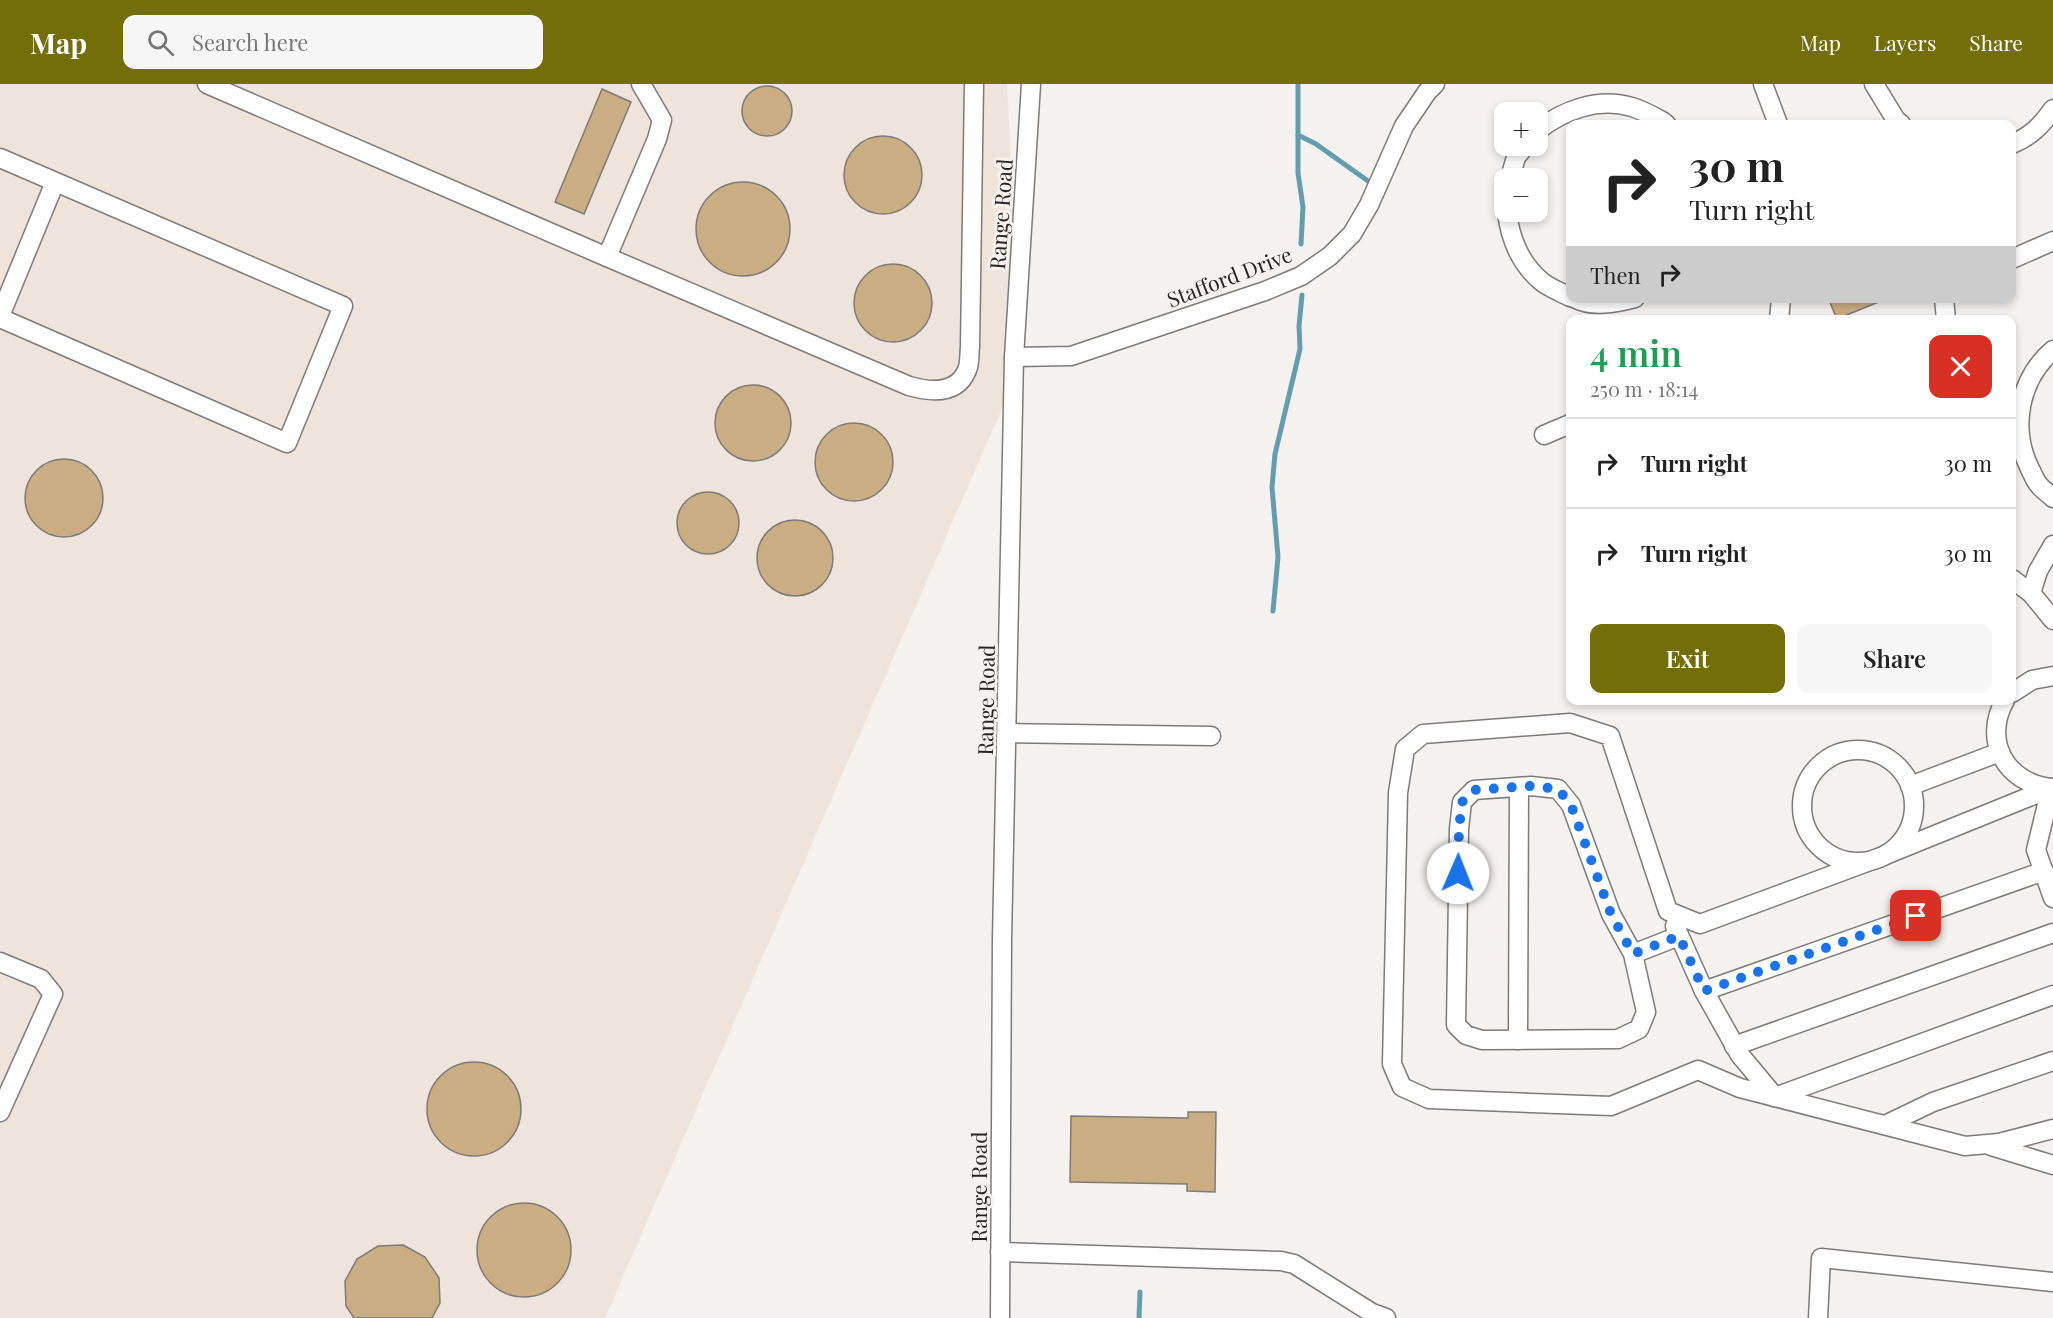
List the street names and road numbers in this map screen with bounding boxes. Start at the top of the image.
street label: Range Road [982,158,1018,270]
street label: Stafford Drive [1162,239,1296,313]
street label: Range Road [970,644,1000,756]
street label: Range Road [964,1132,992,1242]

